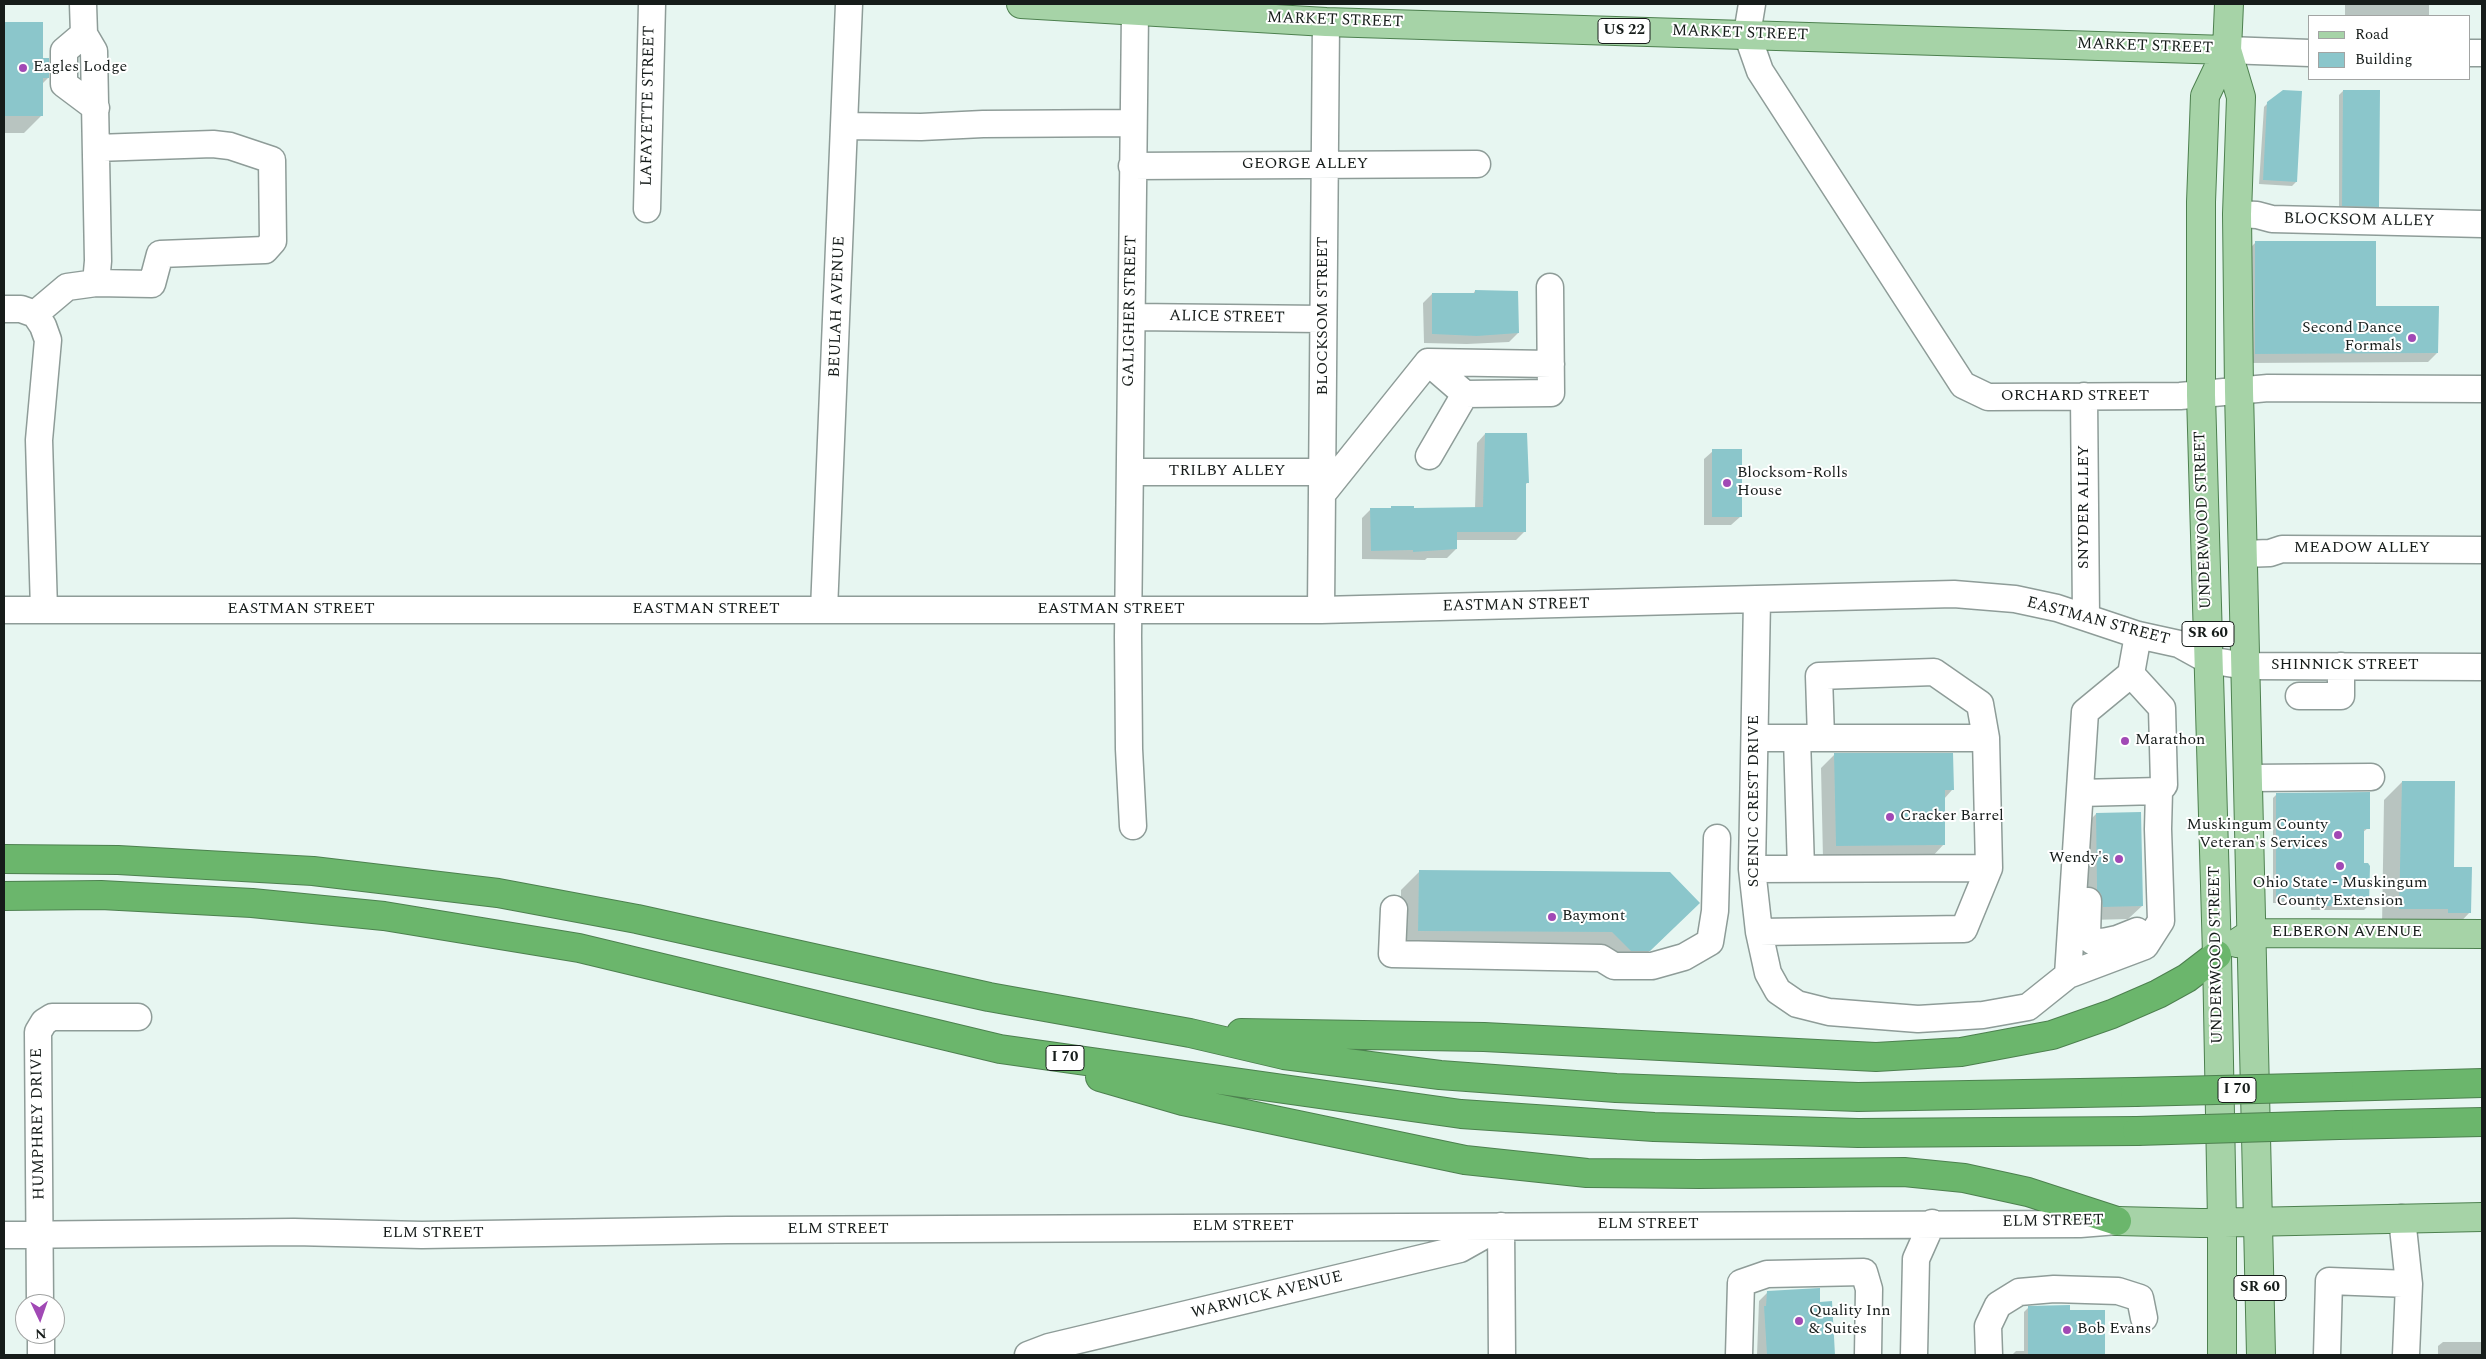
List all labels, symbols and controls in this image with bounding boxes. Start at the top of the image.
street label: MARKET STREET [1267,9,1403,33]
legend [2308,15,2471,80]
road number: US 22 [1598,18,1650,44]
street label: MARKET STREET [1672,22,1808,46]
text: Road [2355,23,2389,46]
street label: LAFAYETTE STREET [638,26,660,186]
street label: MARKET STREET [2077,35,2213,59]
text: Building [2355,48,2412,71]
place label: Eagles Lodge [33,58,127,78]
marker: Eagles Lodge [17,62,29,74]
street label: GEORGE ALLEY [1242,155,1368,175]
street label: BLOCKSOM ALLEY [2283,210,2435,232]
street label: GALIGHER STREET [1120,235,1142,387]
street label: BEULAH AVENUE [826,236,850,378]
street label: BLOCKSOM STREET [1314,237,1334,395]
street label: ALICE STREET [1169,307,1285,329]
place label: Second Dance Formals [2302,319,2402,357]
marker: Second Dance Formals [2406,332,2418,344]
street label: ORCHARD STREET [2001,387,2149,407]
street label: UNDERWOOD STREET [2191,431,2217,609]
street label: SNYDER ALLEY [2075,445,2095,569]
street label: TRILBY ALLEY [1169,462,1285,482]
place label: Blocksom-Rolls House [1737,464,1848,502]
marker: Blocksom-Rolls House [1721,477,1733,489]
street label: MEADOW ALLEY [2294,539,2430,559]
street label: EASTMAN STREET [2024,594,2172,650]
street label: EASTMAN STREET [1442,595,1590,617]
street label: EASTMAN STREET [227,600,375,620]
street label: EASTMAN STREET [632,600,780,620]
street label: EASTMAN STREET [1037,600,1185,620]
road number: SR 60 [2182,622,2234,646]
street label: SHINNICK STREET [2271,656,2419,676]
street label: SCENIC CREST DRIVE [1745,715,1765,887]
place label: Marathon [2135,731,2205,751]
marker: Marathon [2119,735,2131,747]
place label: Cracker Barrel [1900,807,2004,827]
marker: Cracker Barrel [1884,811,1896,823]
place label: Muskingum County Veteran's Services [2187,816,2328,854]
marker: Muskingum County Veteran's Services [2332,829,2344,841]
place label: Wendy's [2049,849,2109,869]
marker: Wendy's [2113,853,2125,865]
marker: Ohio State - Muskingum County Extension [2334,860,2346,872]
street label: UNDERWOOD STREET [2206,866,2228,1044]
place label: Ohio State - Muskingum County Extension [2253,874,2427,912]
place label: Baymont [1562,907,1625,927]
marker: Baymont [1546,911,1558,923]
street label: ELBERON AVENUE [2272,923,2422,943]
road number: I 70 [1046,1046,1084,1070]
street label: HUMPHREY DRIVE [28,1048,50,1200]
road number: I 70 [2218,1078,2256,1102]
street label: ELM STREET [2002,1212,2104,1232]
street label: ELM STREET [1597,1215,1699,1235]
street label: ELM STREET [1192,1217,1294,1237]
street label: ELM STREET [787,1220,889,1240]
street label: ELM STREET [382,1224,484,1244]
street label: WARWICK AVENUE [1189,1268,1345,1324]
road number: SR 60 [2234,1276,2286,1300]
north arrow [15,1294,65,1344]
place label: Quality Inn & Suites [1809,1302,1891,1340]
marker: Quality Inn & Suites [1793,1315,1805,1327]
place label: Bob Evans [2077,1320,2151,1340]
text: N [34,1323,47,1344]
marker: Bob Evans [2061,1324,2073,1336]

